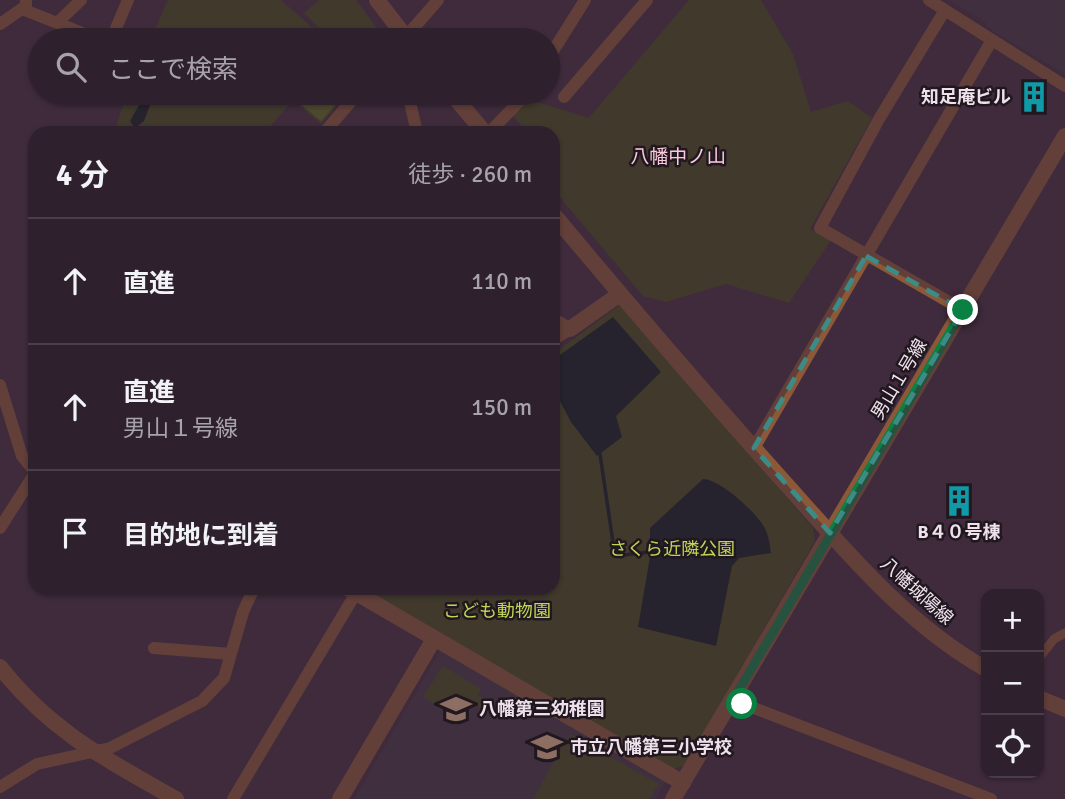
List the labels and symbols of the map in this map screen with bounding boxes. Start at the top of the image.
building icon: 知足庵ビル [1017,80,1051,114]
place label: 知足庵ビル [921,86,1011,108]
district label: 八幡中ノ山 [630,145,726,169]
route end [947,294,978,325]
street label: 男山１号線 [866,335,932,423]
building icon: B４０号棟 [942,484,976,518]
place label: B４０号棟 [917,521,1001,543]
park label: さくら近隣公園 [609,538,735,560]
street label: 八幡城陽線 [876,553,958,629]
park label: こども動物園 [443,600,551,622]
route start [726,688,757,719]
school or university icon: 八幡第三幼稚園 [439,692,473,726]
place label: 八幡第三幼稚園 [479,698,605,720]
school or university icon: 市立八幡第三小学校 [530,730,564,764]
place label: 市立八幡第三小学校 [570,736,732,758]

